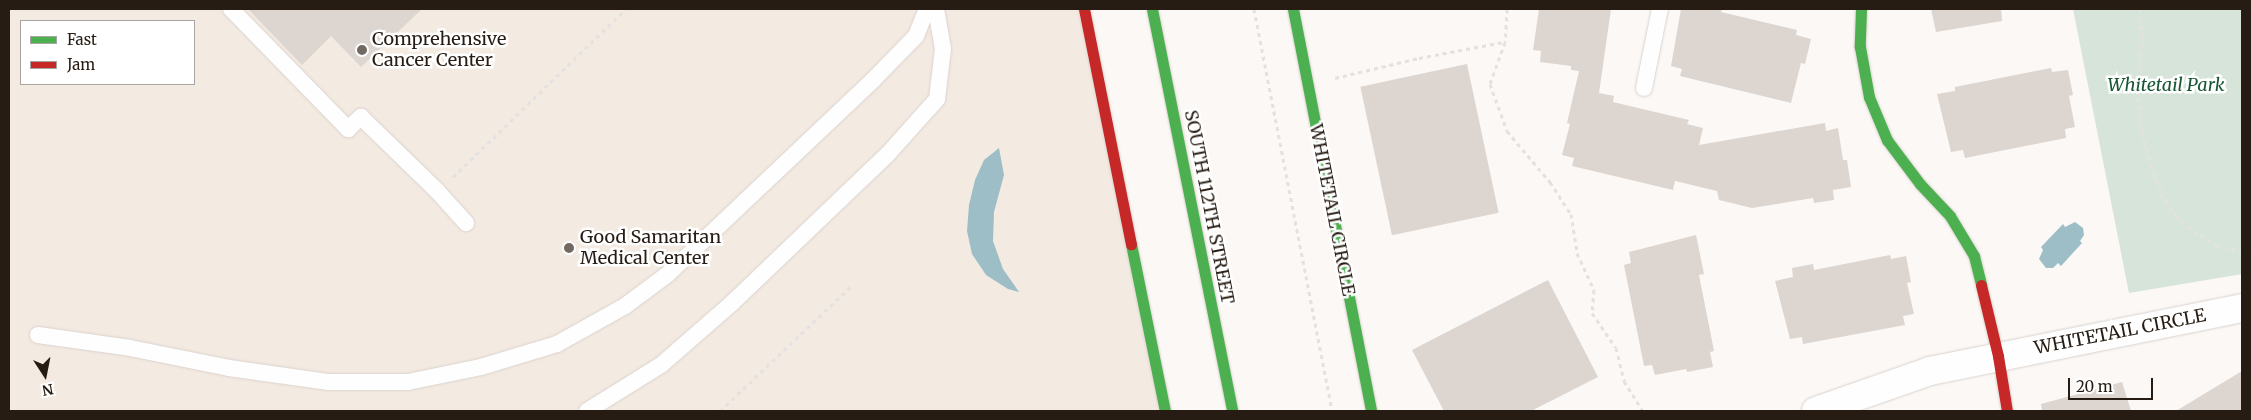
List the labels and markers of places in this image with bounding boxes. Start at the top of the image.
place label: Comprehensive Cancer Center [372,29,506,72]
marker: Comprehensive Cancer Center [356,44,368,56]
place label: Good Samaritan Medical Center [580,227,721,270]
marker: Good Samaritan Medical Center [562,241,576,255]

